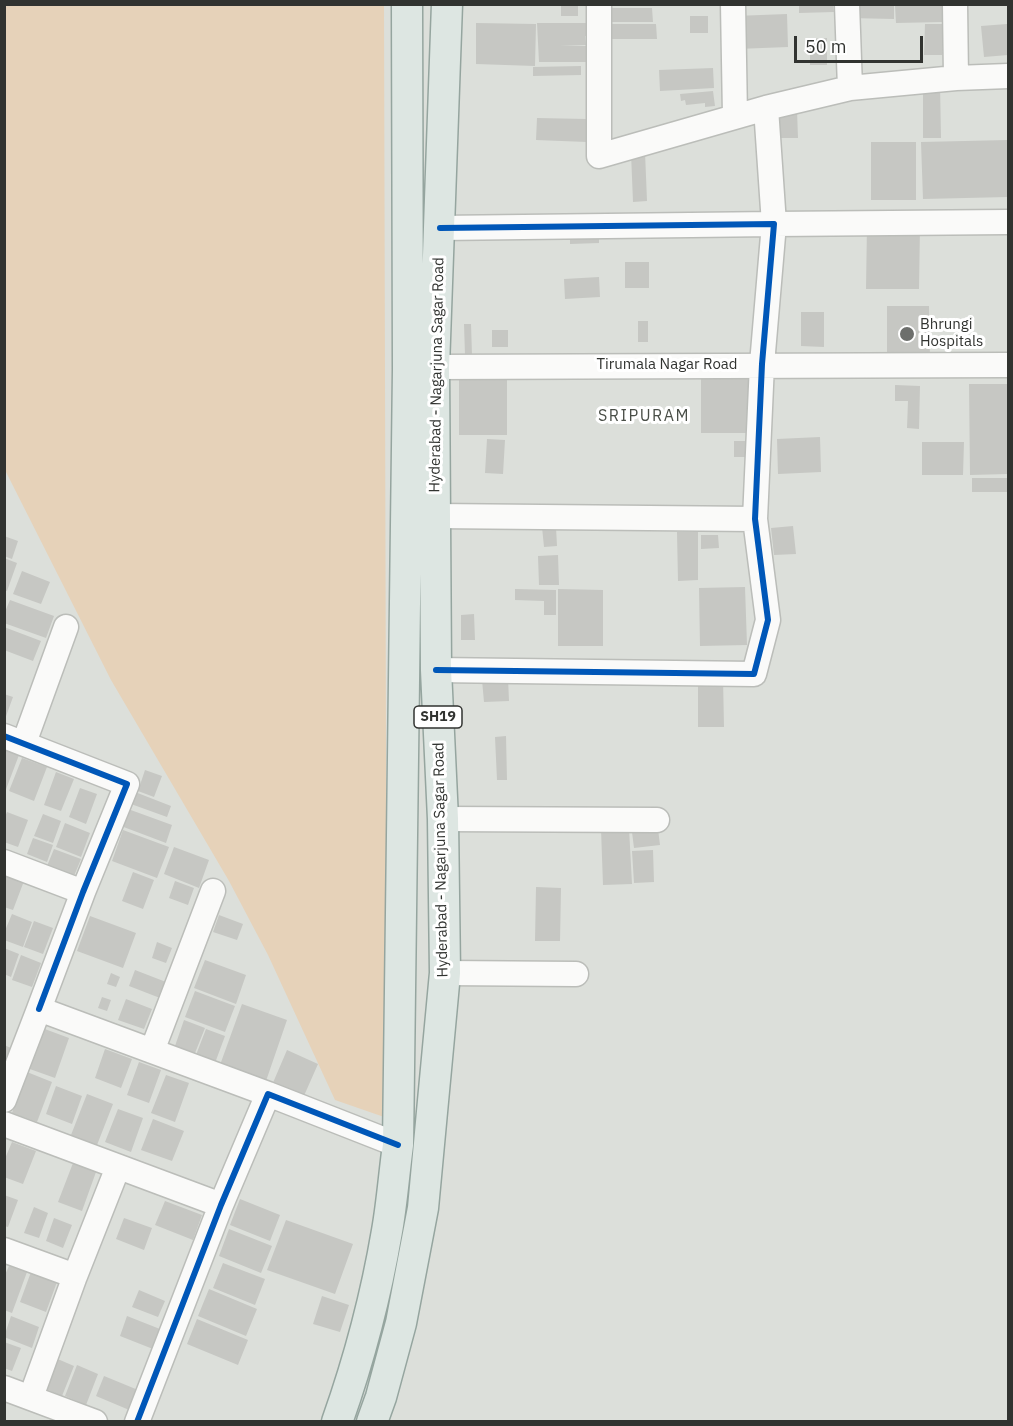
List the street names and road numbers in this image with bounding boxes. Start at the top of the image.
street label: Hyderabad - Nagarjuna Sagar Road [426,257,448,493]
street label: Tirumala Nagar Road [596,356,738,374]
road number: SH19 [414,706,462,728]
street label: Hyderabad - Nagarjuna Sagar Road [430,742,452,978]

